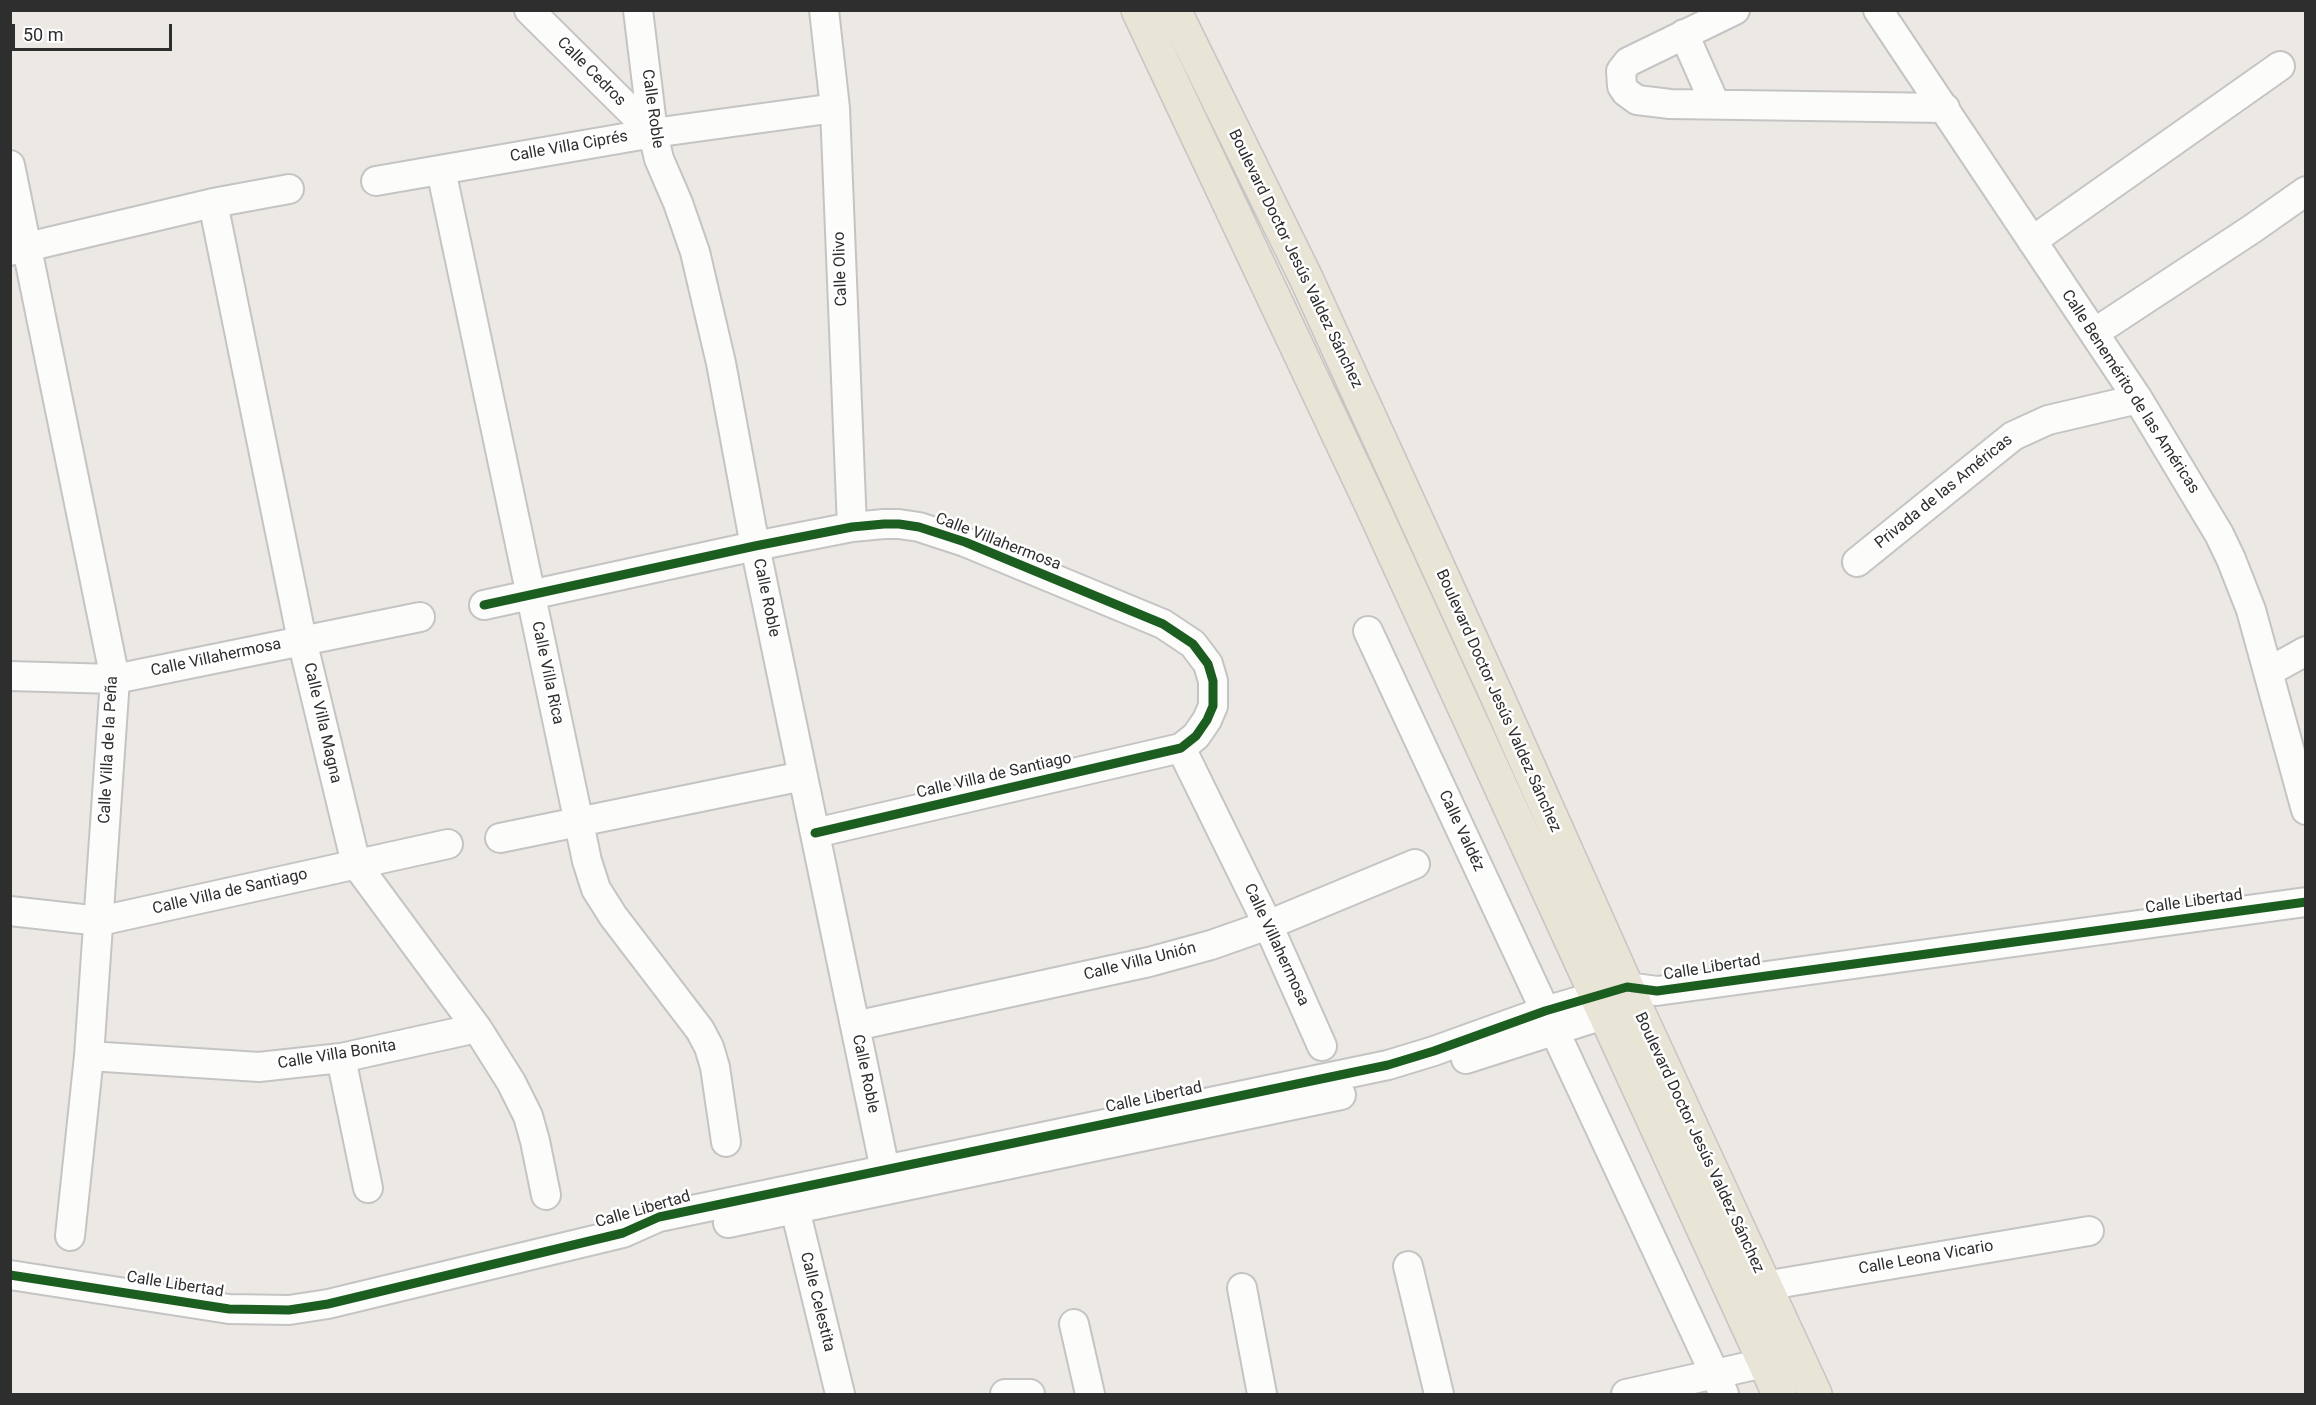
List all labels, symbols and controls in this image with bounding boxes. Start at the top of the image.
scale bar [15,12,176,50]
text: 50 m [23,24,63,45]
street label: Calle Cedros [552,33,630,111]
street label: Calle Roble [637,68,667,150]
street label: Boulevard Doctor Jesús Valdez Sánchez [1224,126,1366,392]
street label: Calle Villa Ciprés [509,127,629,167]
street label: Calle Olivo [830,231,852,307]
street label: Calle Benemérito de las Américas [2057,287,2203,497]
street label: Privada de las Américas [1871,431,2017,553]
street label: Calle Villahermosa [933,509,1063,575]
street label: Calle Roble [748,557,784,639]
street label: Boulevard Doctor Jesús Valdez Sánchez [1431,567,1565,835]
street label: Calle Villa Rica [527,620,567,726]
street label: Calle Villahermosa [149,635,283,681]
street label: Calle Villa Magna [299,661,345,785]
street label: Calle Villa de la Peña [96,676,122,824]
street label: Calle Villa de Santiago [915,749,1073,803]
street label: Calle Valdéz [1434,787,1488,875]
street label: Calle Villa de Santiago [151,865,309,919]
street label: Calle Villahermosa [1239,881,1313,1009]
street label: Calle Libertad [2144,886,2244,918]
street label: Calle Villa Unión [1082,939,1198,985]
street label: Calle Libertad [1662,951,1762,985]
street label: Boulevard Doctor Jesús Valdez Sánchez [1630,1010,1768,1276]
street label: Calle Roble [847,1033,883,1115]
street label: Calle Villa Bonita [276,1036,398,1074]
street label: Calle Libertad [1104,1078,1204,1118]
street label: Calle Libertad [593,1187,693,1233]
street label: Calle Leona Vicario [1857,1237,1995,1279]
street label: Calle Celestita [795,1250,839,1354]
street label: Calle Libertad [125,1268,225,1302]

